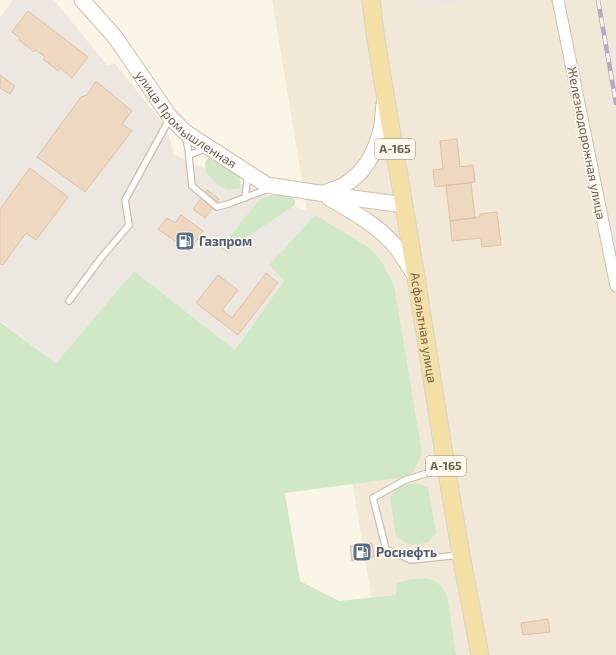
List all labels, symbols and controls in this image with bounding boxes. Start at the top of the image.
street label: Железнодорожная улица [564,65,610,221]
street label: улица Промышленная [132,67,240,171]
road number: А-165 [375,139,415,159]
fuel station icon: Газпром [174,230,196,252]
place label: Газпром [199,233,252,249]
street label: Асфальтная улица [407,271,441,384]
road number: А-165 [426,456,466,476]
fuel station icon: Роснефть [351,541,373,563]
place label: Роснефть [376,544,437,560]

